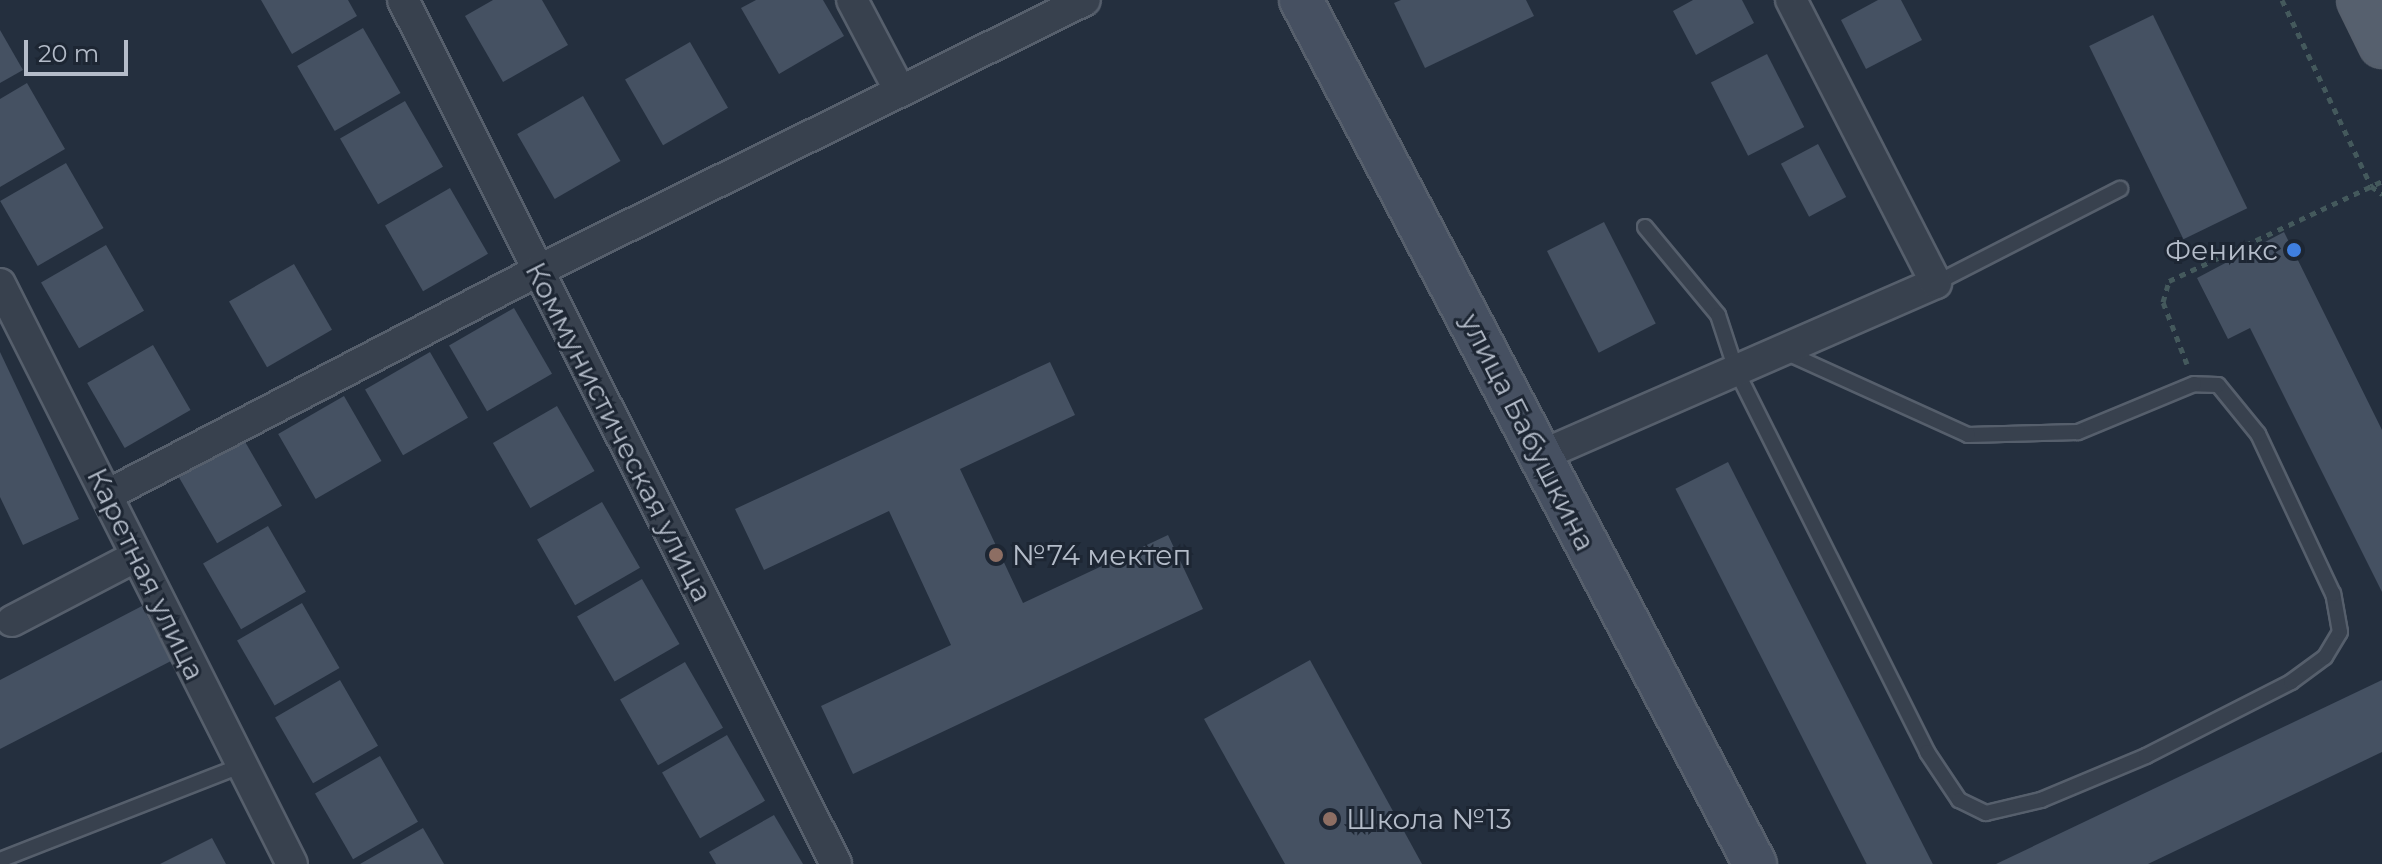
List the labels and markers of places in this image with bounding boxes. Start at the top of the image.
place label: Феникс [2165,233,2278,267]
marker: Феникс [2285,241,2303,259]
place label: №74 мектеп [1012,538,1191,572]
marker: №74 мектеп [987,546,1005,564]
place label: Школа №13 [1346,802,1512,836]
marker: Школа №13 [1321,810,1339,828]

